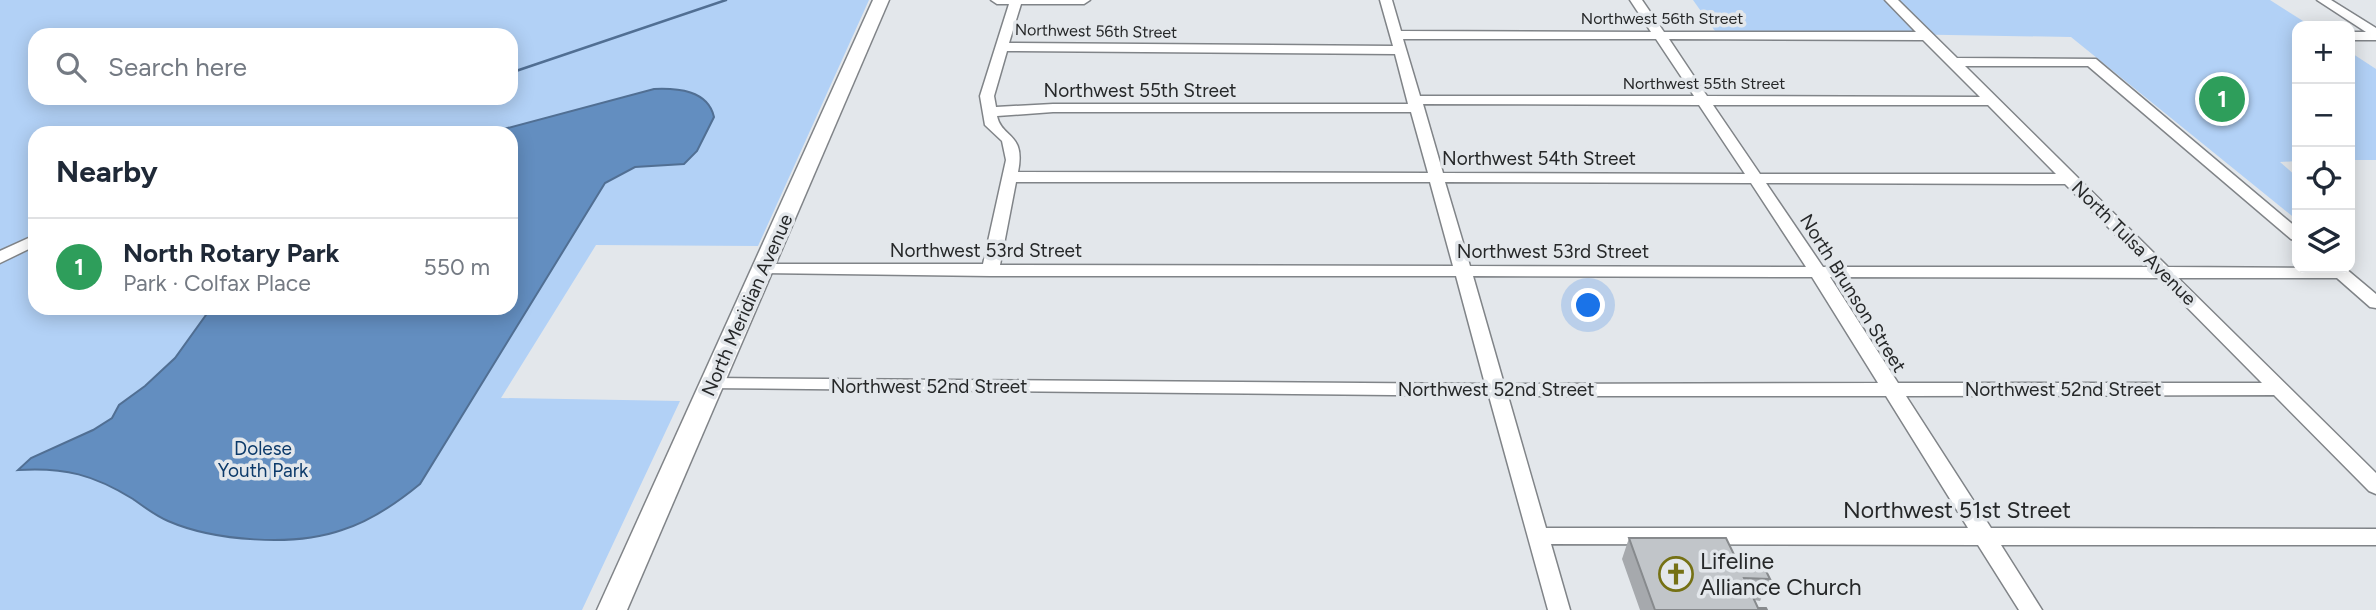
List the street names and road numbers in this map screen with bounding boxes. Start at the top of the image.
street label: Northwest 56th Street [1581,9,1743,28]
street label: Northwest 56th Street [1015,20,1177,42]
street label: Northwest 55th Street [1623,74,1785,93]
street label: Northwest 55th Street [1043,79,1237,102]
street label: Northwest 54th Street [1442,147,1636,170]
street label: North Tulsa Avenue [2067,176,2201,310]
street label: North Meridian Avenue [696,210,798,400]
street label: North Brunson Street [1795,210,1911,376]
street label: Northwest 53rd Street [890,239,1082,262]
street label: Northwest 53rd Street [1457,240,1649,263]
street label: Northwest 52nd Street [831,375,1027,398]
street label: Northwest 52nd Street [1398,378,1594,401]
street label: Northwest 52nd Street [1965,378,2161,401]
street label: Northwest 51st Street [1843,496,2071,524]

